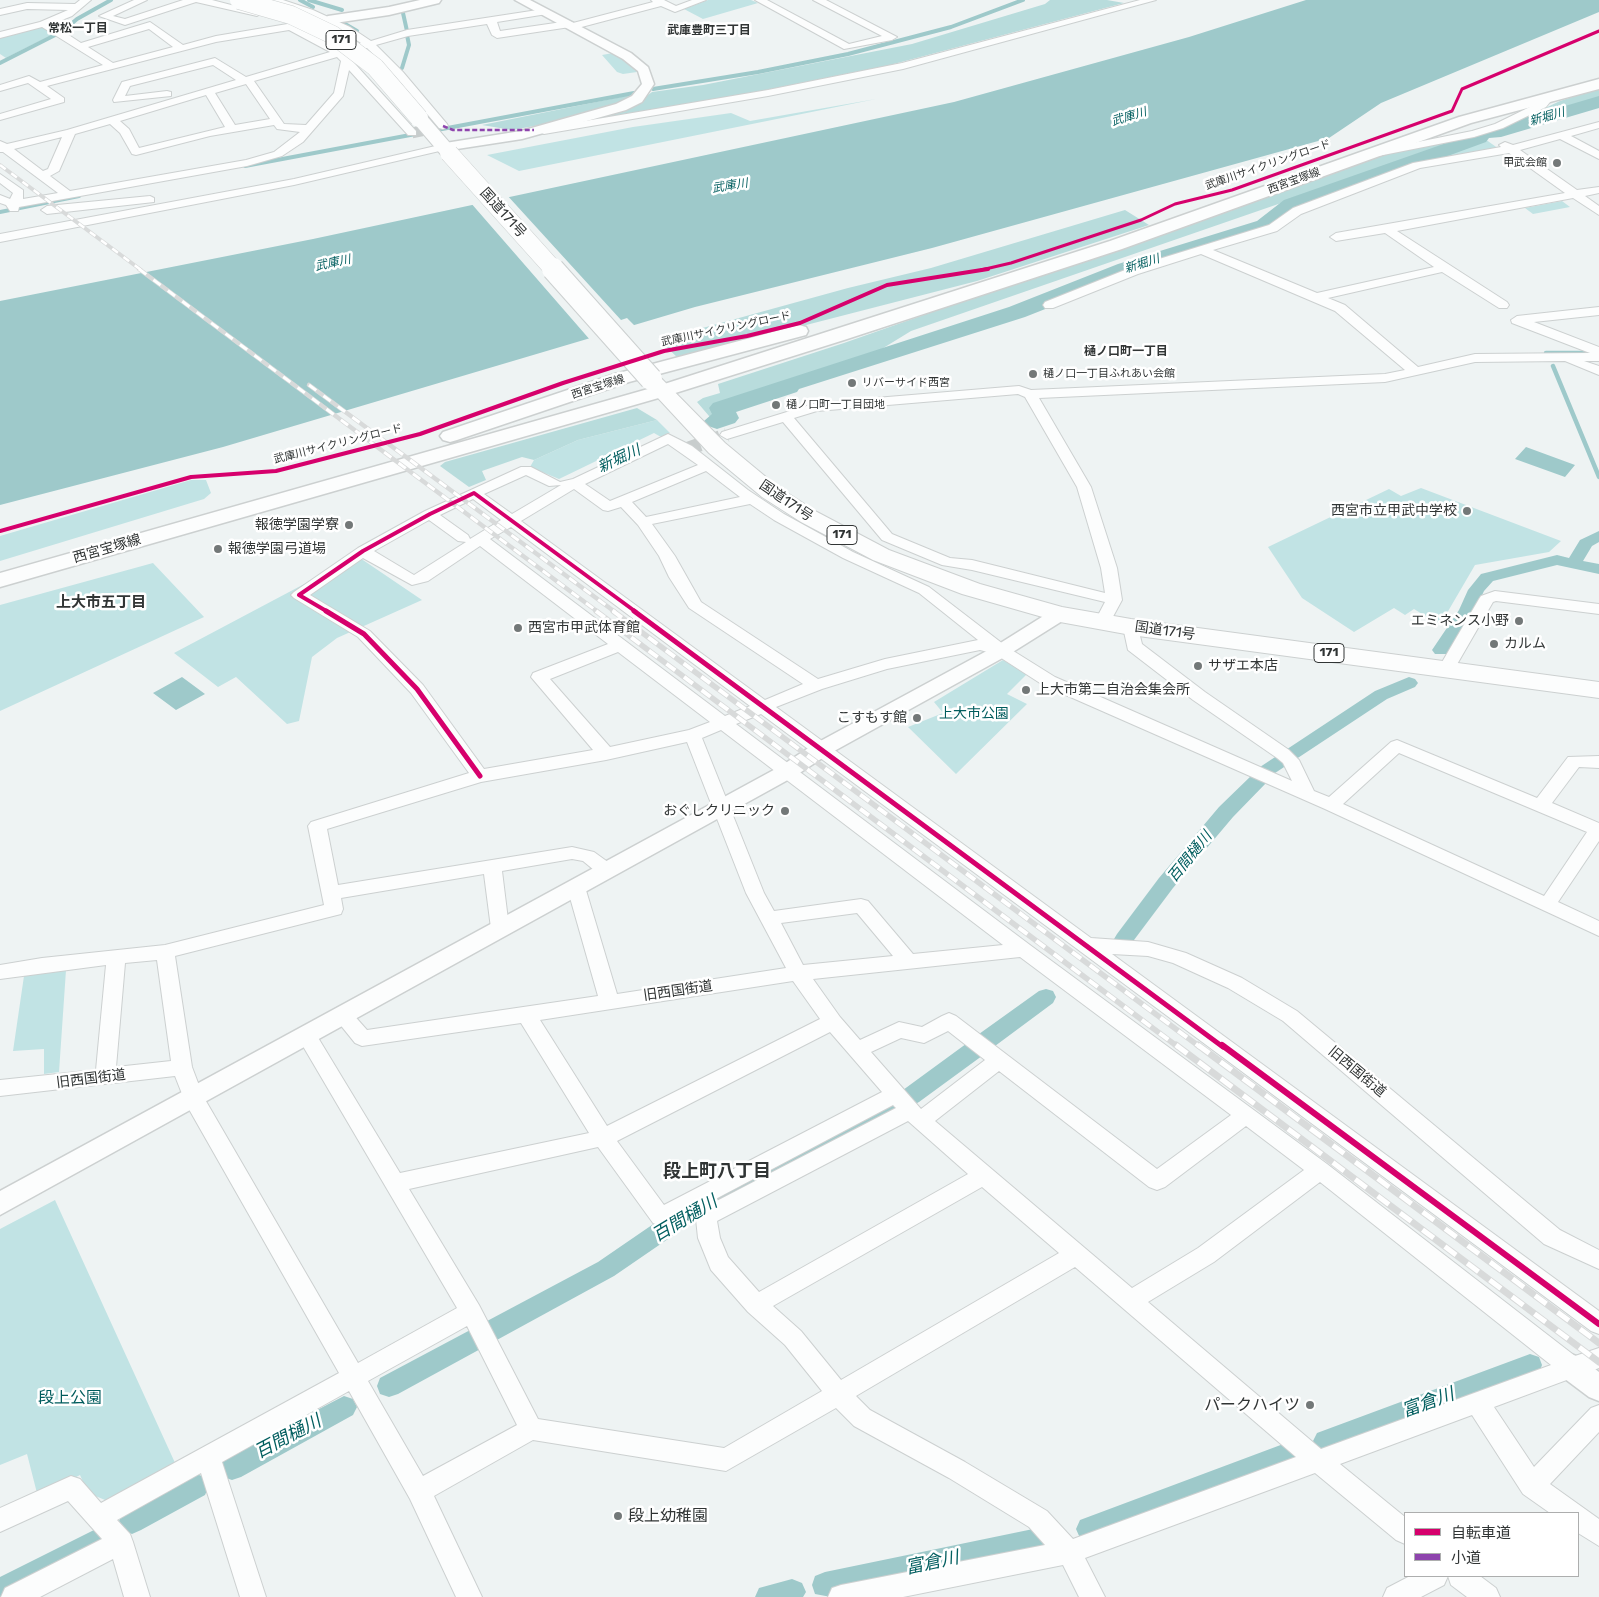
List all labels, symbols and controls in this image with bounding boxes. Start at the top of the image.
district label: 常松一丁目 [48,22,108,36]
district label: 武庫豊町三丁目 [667,24,751,38]
road number: 171 [326,30,356,50]
water label: 武庫川 [1110,105,1148,129]
water label: 新堀川 [1528,105,1566,129]
street label: 武庫川サイクリングロード [1203,137,1333,193]
place label: 甲武会館 [1503,156,1547,170]
marker: 甲武会館 [1551,157,1563,169]
street label: 西宮宝塚線 [1266,165,1322,197]
water label: 武庫川 [711,176,749,196]
street label: 国道171号 [476,185,530,241]
water label: 武庫川 [314,252,352,274]
water label: 新堀川 [1123,252,1161,276]
street label: 武庫川サイクリングロード [660,309,792,349]
district label: 樋ノ口町一丁目 [1084,345,1168,359]
place label: 樋ノ口一丁目ふれあい会館 [1043,367,1175,381]
marker: 樋ノ口一丁目ふれあい会館 [1027,368,1039,380]
street label: 西宮宝塚線 [570,372,626,402]
place label: リバーサイド西宮 [862,376,950,390]
marker: リバーサイド西宮 [846,377,858,389]
place label: 樋ノ口町一丁目団地 [786,398,885,412]
marker: 樋ノ口町一丁目団地 [770,399,782,411]
street label: 武庫川サイクリングロード [272,422,404,466]
water label: 新堀川 [595,441,643,477]
street label: 国道171号 [756,477,816,525]
place label: 西宮市立甲武中学校 [1331,503,1457,519]
marker: 西宮市立甲武中学校 [1461,505,1473,517]
place label: 報徳学園学寮 [255,517,339,533]
marker: 報徳学園学寮 [343,519,355,531]
road number: 171 [827,526,857,544]
street label: 西宮宝塚線 [71,531,143,567]
place label: 報徳学園弓道場 [228,541,326,557]
marker: 報徳学園弓道場 [212,543,224,555]
district label: 上大市五丁目 [56,594,146,612]
place label: エミネンス小野 [1411,613,1509,629]
marker: エミネンス小野 [1513,615,1525,627]
street label: 国道171号 [1134,618,1196,644]
place label: 西宮市甲武体育館 [528,620,640,636]
marker: 西宮市甲武体育館 [512,622,524,634]
place label: カルム [1504,636,1546,652]
marker: カルム [1488,638,1500,650]
road number: 171 [1314,644,1344,662]
place label: サザエ本店 [1208,658,1278,674]
marker: サザエ本店 [1192,660,1204,672]
place label: 上大市第二自治会集会所 [1036,682,1190,698]
marker: 上大市第二自治会集会所 [1020,684,1032,696]
park label: 上大市公園 [939,706,1009,722]
place label: こすもす館 [837,710,907,726]
marker: こすもす館 [911,712,923,724]
place label: おぐしクリニック [663,803,775,819]
marker: おぐしクリニック [779,805,791,817]
water label: 百間樋川 [1164,828,1216,886]
street label: 旧西国街道 [642,978,714,1004]
street label: 旧西国街道 [1325,1043,1389,1101]
street label: 旧西国街道 [55,1066,127,1092]
district label: 段上町八丁目 [663,1161,771,1183]
water label: 百間樋川 [649,1191,721,1247]
water label: 富倉川 [1399,1384,1457,1422]
park label: 段上公園 [38,1388,102,1408]
place label: パークハイツ [1204,1395,1300,1415]
marker: パークハイツ [1304,1399,1316,1411]
water label: 百間樋川 [251,1411,325,1463]
place label: 段上幼稚園 [628,1506,708,1526]
marker: 段上幼稚園 [612,1510,624,1522]
legend [1404,1512,1579,1577]
text: 自転車道 [1451,1524,1511,1542]
water label: 富倉川 [903,1547,961,1579]
text: 小道 [1451,1549,1481,1567]

